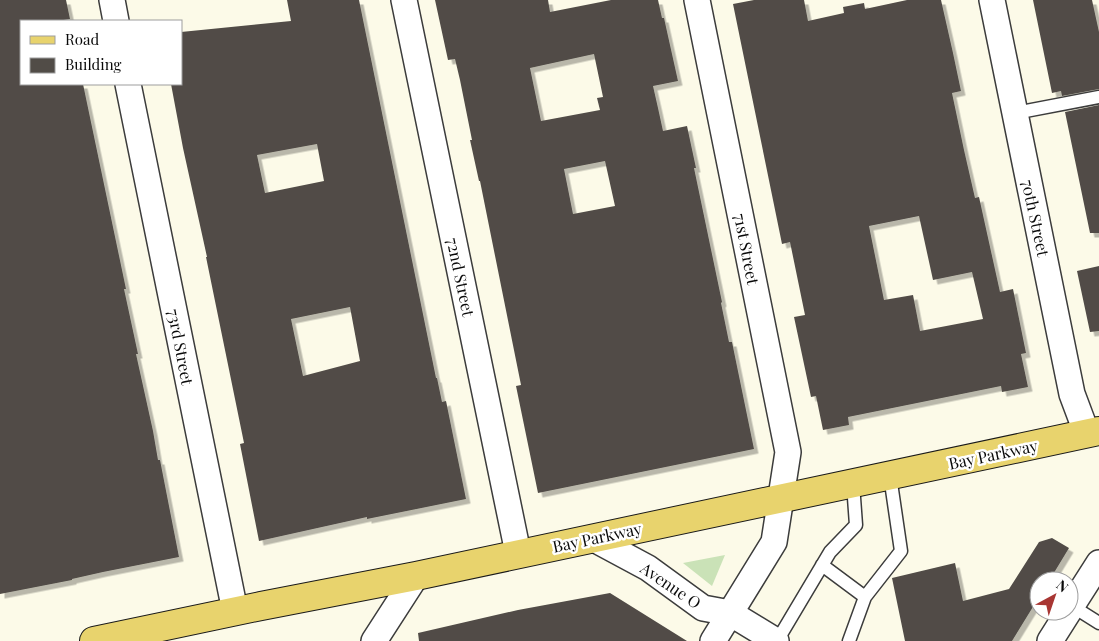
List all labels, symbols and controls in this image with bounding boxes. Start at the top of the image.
legend [20,20,182,85]
text: Road [65,29,99,49]
text: Building [65,54,122,74]
street label: 70th Street [1018,178,1054,259]
street label: 71st Street [730,212,764,287]
street label: 72nd Street [442,236,480,319]
street label: 73rd Street [163,307,199,387]
street label: Bay Parkway [947,434,1039,474]
street label: Bay Parkway [551,517,643,557]
street label: Avenue O [636,557,705,613]
north arrow [1029,571,1079,621]
text: N [1053,575,1073,596]

